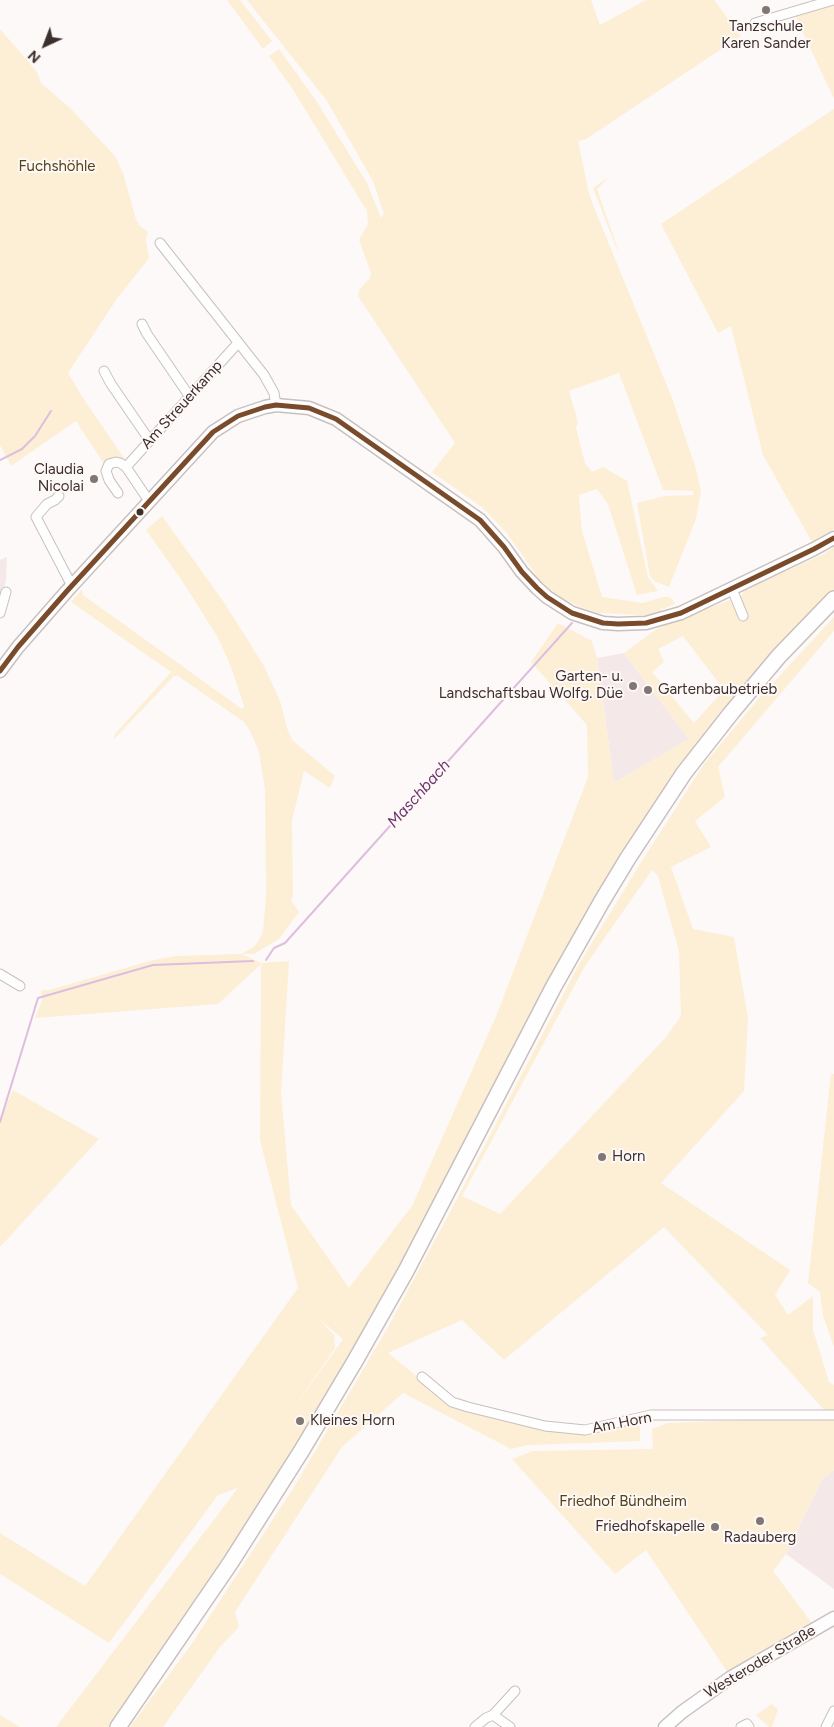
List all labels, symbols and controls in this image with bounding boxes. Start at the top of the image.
marker: Tanzschule Karen Sander [760,4,772,16]
place label: Tanzschule Karen Sander [721,18,811,53]
north arrow [20,20,70,70]
text: N [25,46,44,66]
park label: Fuchshöhle [19,158,95,176]
street label: Am Streuerkamp [138,357,226,453]
place label: Claudia Nicolai [34,461,84,496]
marker: Claudia Nicolai [88,473,100,485]
unlabelled marker [135,507,145,517]
place label: Garten- u. Landschaftsbau Wolfg. Düe [439,668,623,703]
marker: Garten- u. Landschaftsbau Wolfg. Düe [627,680,639,692]
place label: Gartenbaubetrieb [658,681,777,699]
marker: Gartenbaubetrieb [642,684,654,696]
water label: Maschbach [384,756,454,832]
place label: Horn [612,1148,645,1166]
marker: Horn [596,1151,608,1163]
street label: Am Horn [591,1408,653,1438]
place label: Kleines Horn [310,1412,395,1430]
marker: Kleines Horn [294,1415,306,1427]
park label: Friedhof Bündheim [559,1493,687,1511]
marker: Radauberg [754,1515,766,1527]
place label: Friedhofskapelle [595,1518,705,1536]
marker: Friedhofskapelle [709,1521,721,1533]
place label: Radauberg [724,1529,796,1547]
street label: Westeroder Straße [701,1622,819,1702]

